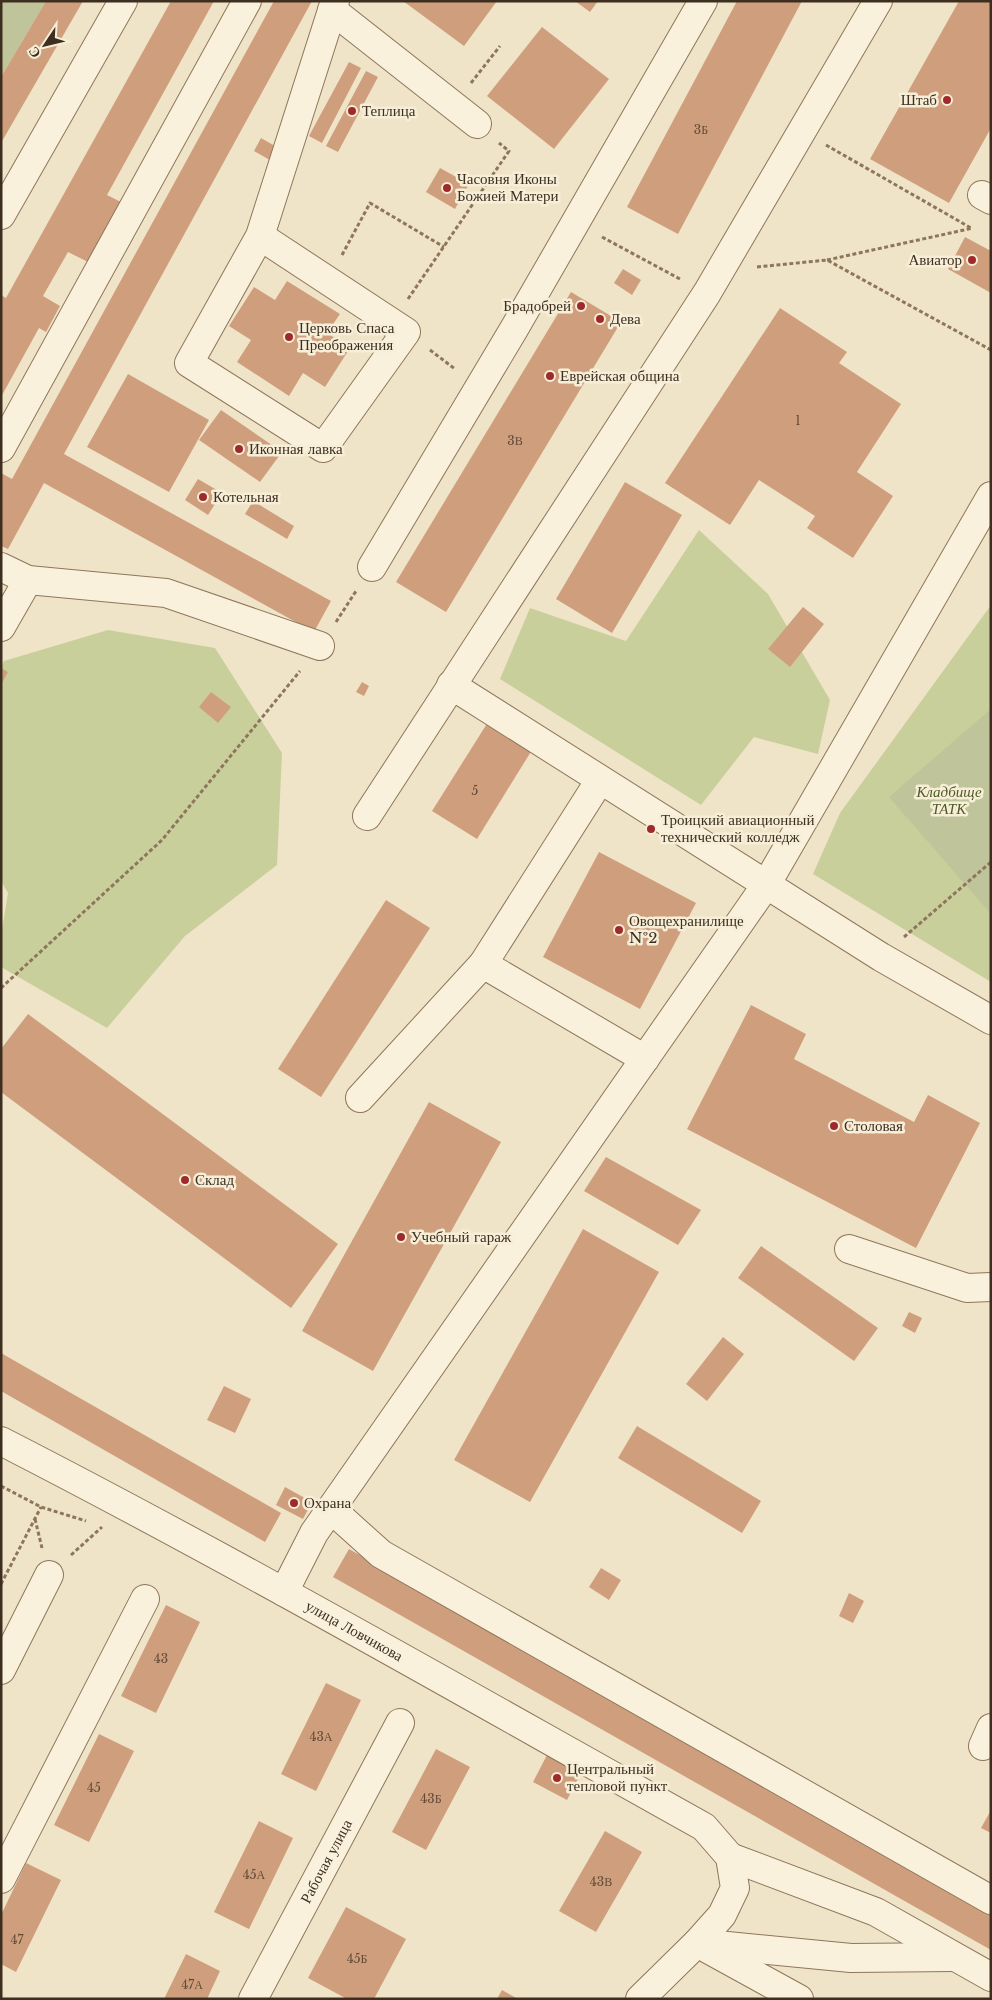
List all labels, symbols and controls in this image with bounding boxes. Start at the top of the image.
north arrow [20,20,70,70]
text: С [24,43,45,62]
place label: Штаб [901,90,937,109]
marker: Штаб [941,94,953,106]
place label: Теплица [362,101,416,120]
marker: Теплица [346,105,358,117]
house number: 3Б [694,122,708,137]
place label: Часовня Иконы Божией Матери [457,169,558,205]
marker: Часовня Иконы Божией Матери [441,182,453,194]
place label: Авиатор [908,250,962,269]
marker: Авиатор [966,254,978,266]
place label: Брадобрей [503,296,571,315]
marker: Брадобрей [575,300,587,312]
place label: Дева [610,309,641,328]
marker: Дева [594,313,606,325]
place label: Церковь Спаса Преображения [299,318,395,354]
marker: Церковь Спаса Преображения [283,331,295,343]
place label: Еврейская община [560,366,680,385]
marker: Еврейская община [544,370,556,382]
house number: 1 [795,413,801,428]
house number: 3В [507,433,523,448]
place label: Иконная лавка [249,439,343,458]
marker: Иконная лавка [233,443,245,455]
place label: Котельная [213,487,279,506]
marker: Котельная [197,491,209,503]
park label: Кладбище ТАТК [915,782,982,818]
house number: 5 [472,783,479,798]
place label: Троицкий авиационный технический колледж [661,810,814,846]
marker: Троицкий авиационный технический колледж [645,823,657,835]
place label: Овощехранилище №2 [629,911,744,947]
marker: Овощехранилище №2 [613,924,625,936]
place label: Столовая [844,1116,903,1135]
marker: Столовая [828,1120,840,1132]
place label: Склад [195,1170,234,1189]
marker: Склад [179,1174,191,1186]
place label: Учебный гараж [411,1227,512,1246]
marker: Учебный гараж [395,1231,407,1243]
place label: Охрана [304,1493,352,1512]
marker: Охрана [288,1497,300,1509]
street label: улица Ловчикова [302,1596,407,1665]
house number: 43 [154,1651,168,1666]
house number: 43А [309,1729,333,1744]
place label: Центральный тепловой пункт [567,1759,668,1795]
marker: Центральный тепловой пункт [551,1772,563,1784]
house number: 45 [87,1780,101,1795]
house number: 43Б [420,1791,442,1806]
street label: Рабочая улица [296,1816,356,1906]
house number: 45А [243,1867,266,1882]
house number: 43В [590,1874,612,1889]
house number: 47 [10,1932,24,1947]
house number: 45Б [347,1951,367,1966]
house number: 47А [181,1977,203,1992]

